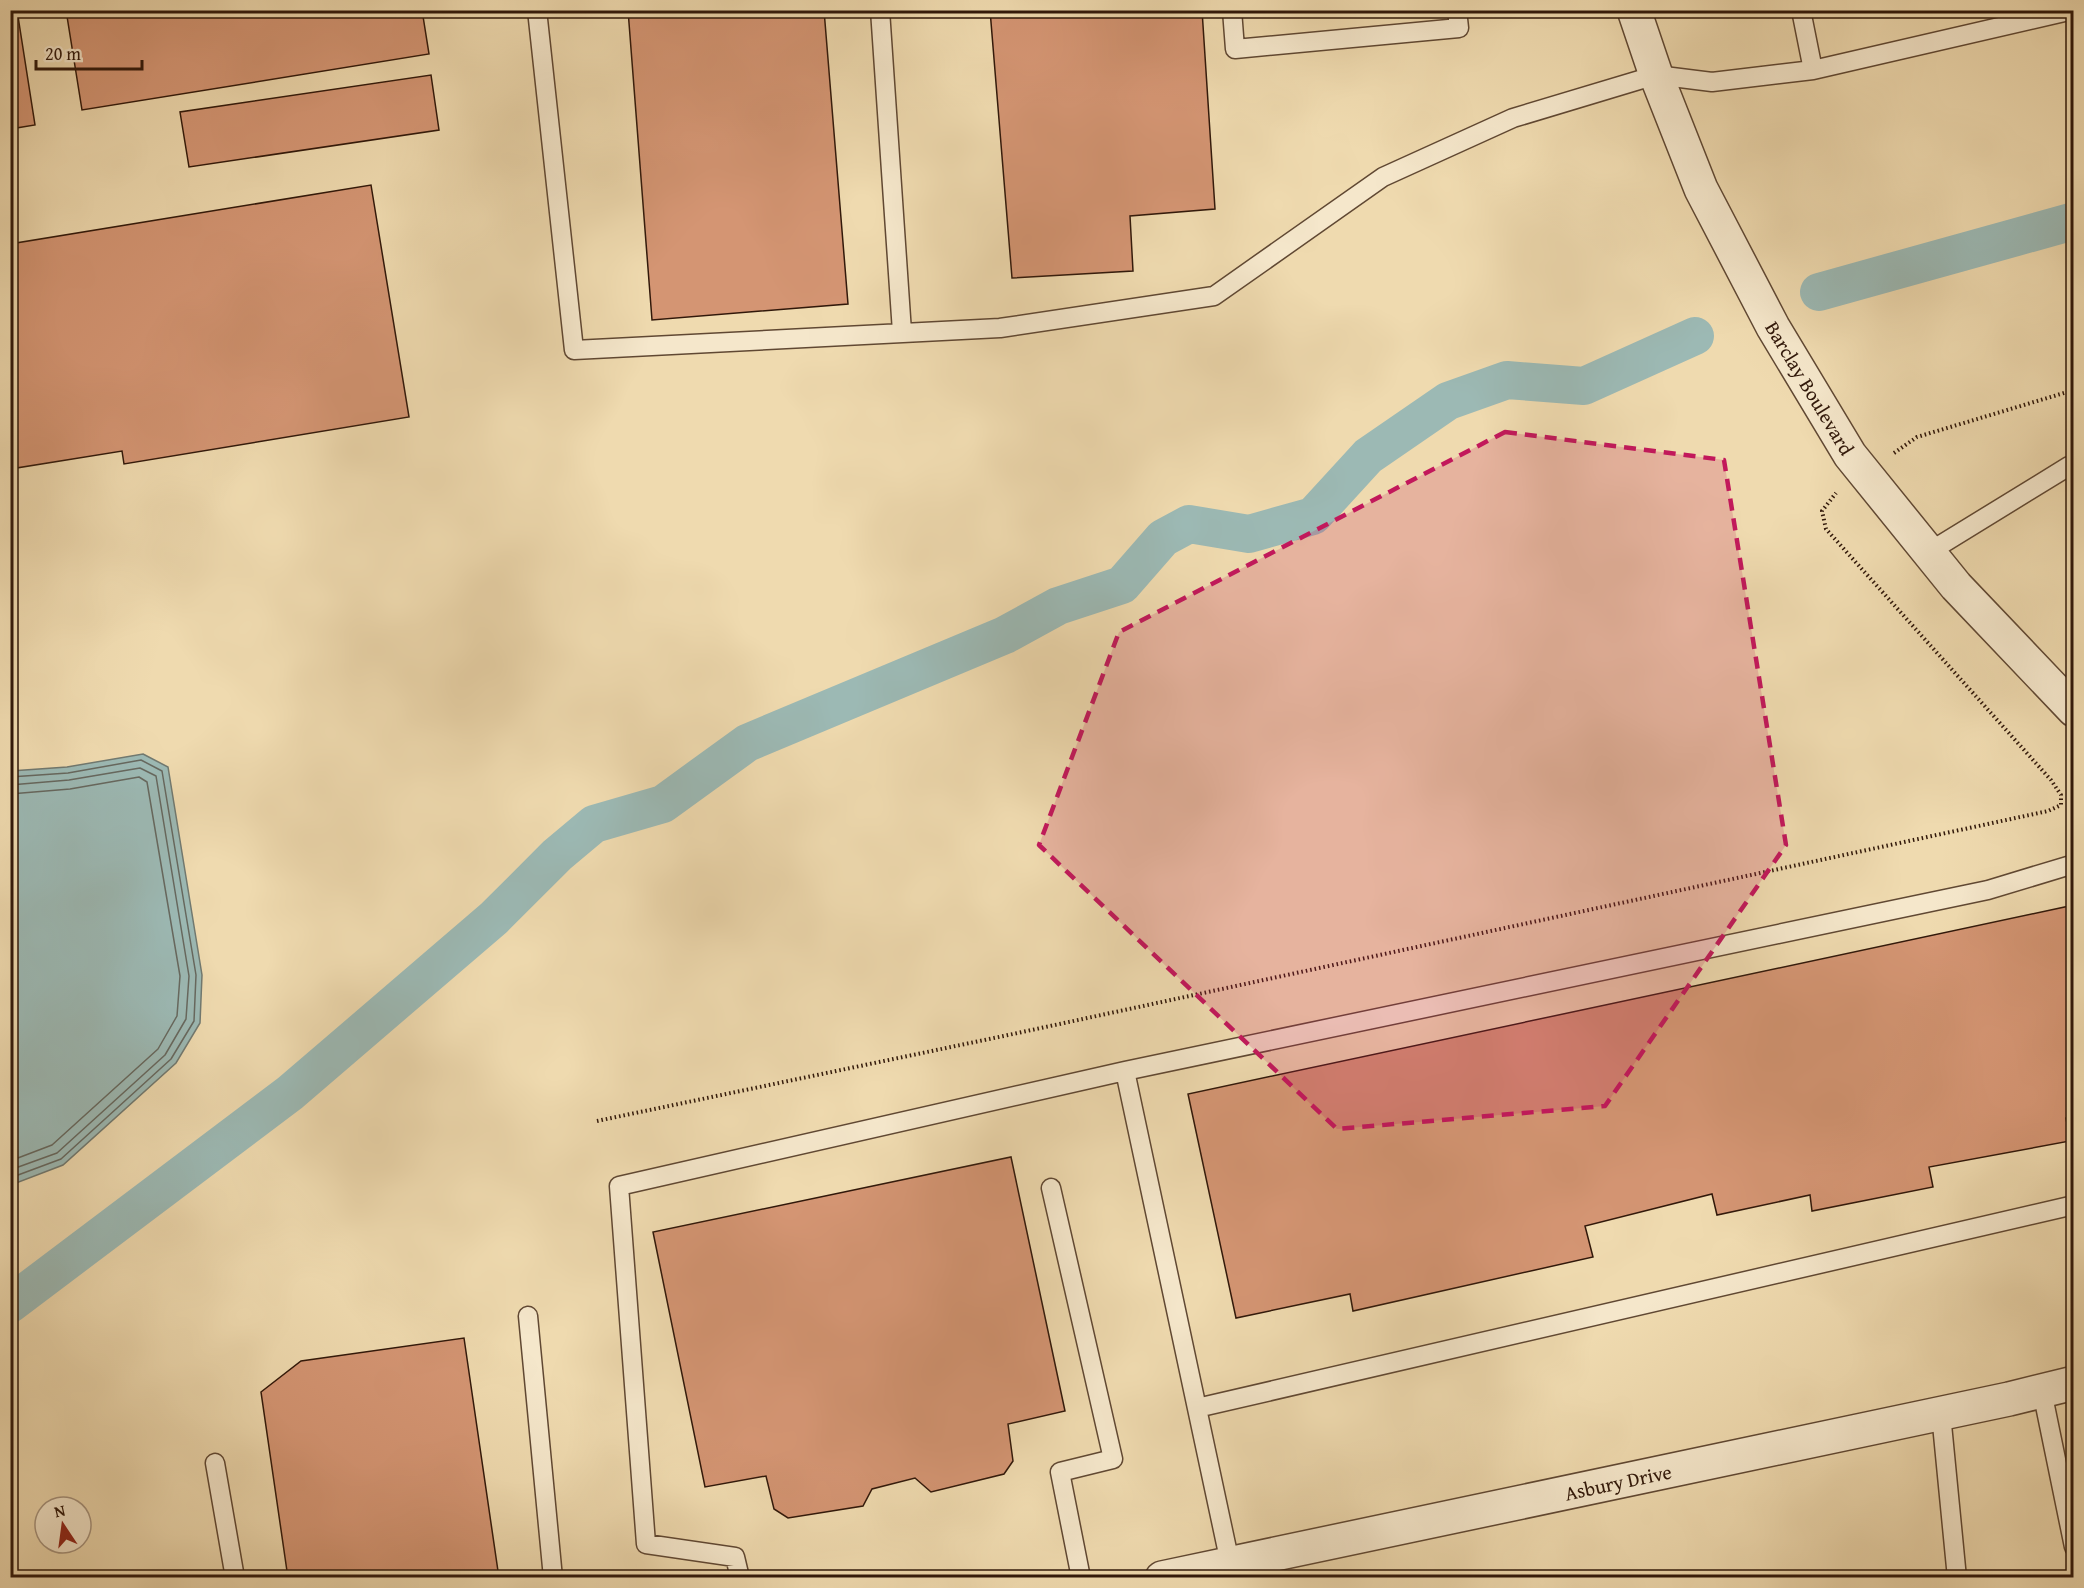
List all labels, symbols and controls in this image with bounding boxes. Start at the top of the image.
scale bar [36,33,142,71]
text: 20 m [45,40,81,67]
street label: Barclay Boulevard [1758,315,1862,461]
street label: Asbury Drive [1562,1457,1674,1507]
north arrow [33,1495,93,1555]
text: N [52,1497,68,1523]

